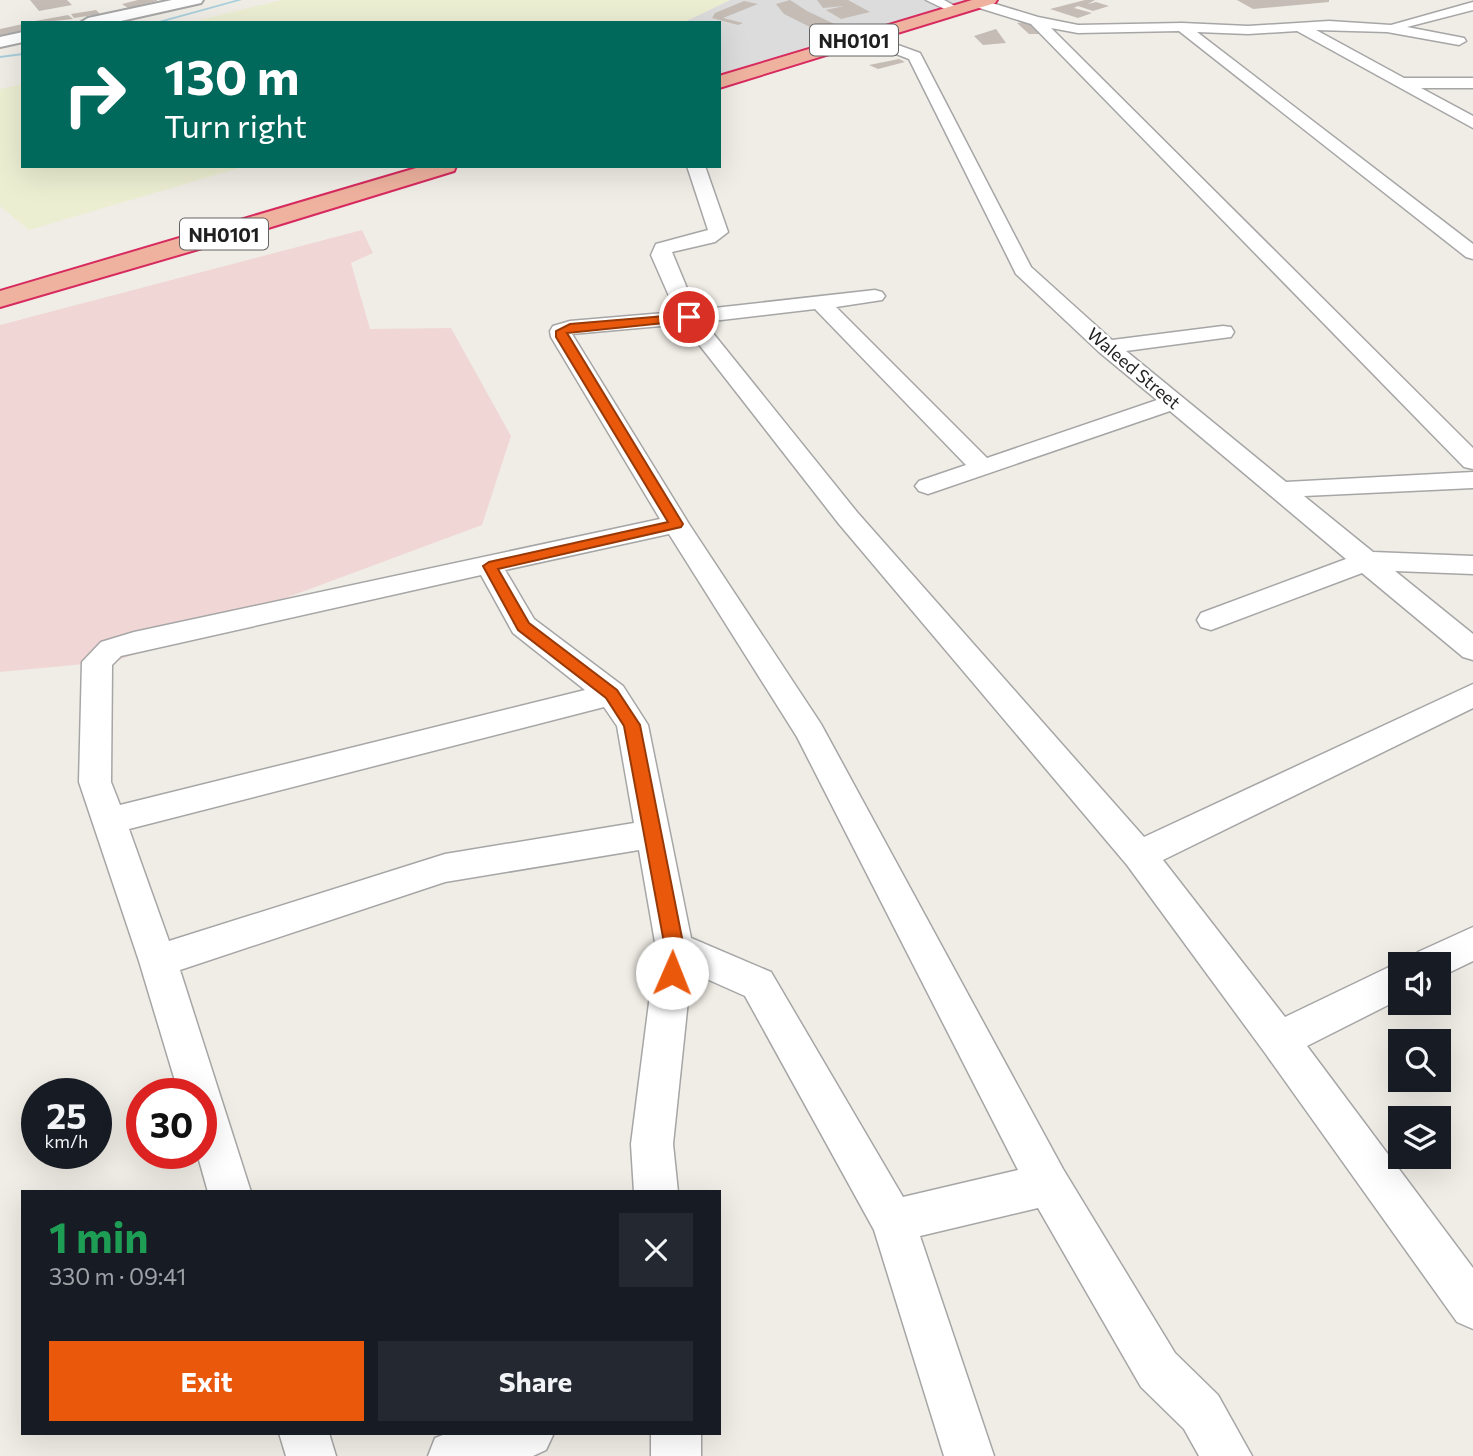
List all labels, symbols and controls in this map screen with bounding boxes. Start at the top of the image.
road number: NH0101 [810,24,898,56]
text: 130 m [164,45,299,105]
icon: right [49,49,140,140]
text: Turn right [164,105,307,145]
road number: NH0101 [180,218,268,250]
pin [659,287,719,347]
icon: arrive [670,298,708,336]
street label: Waleed Street [1083,323,1185,413]
position arrow [635,936,709,1010]
map controls [1388,952,1451,1169]
button: sound [1388,952,1451,1015]
button: search [1388,1029,1451,1092]
speed limit sign: 30 [126,1078,217,1169]
text: 25 [46,1093,87,1136]
button: layers [1388,1106,1451,1169]
text: km/h [45,1130,88,1152]
text: 1 min [49,1210,149,1262]
button: close [619,1213,693,1287]
text: 330 m · 09:41 [49,1262,186,1290]
button: Exit [49,1341,364,1421]
button: Share [378,1341,693,1421]

